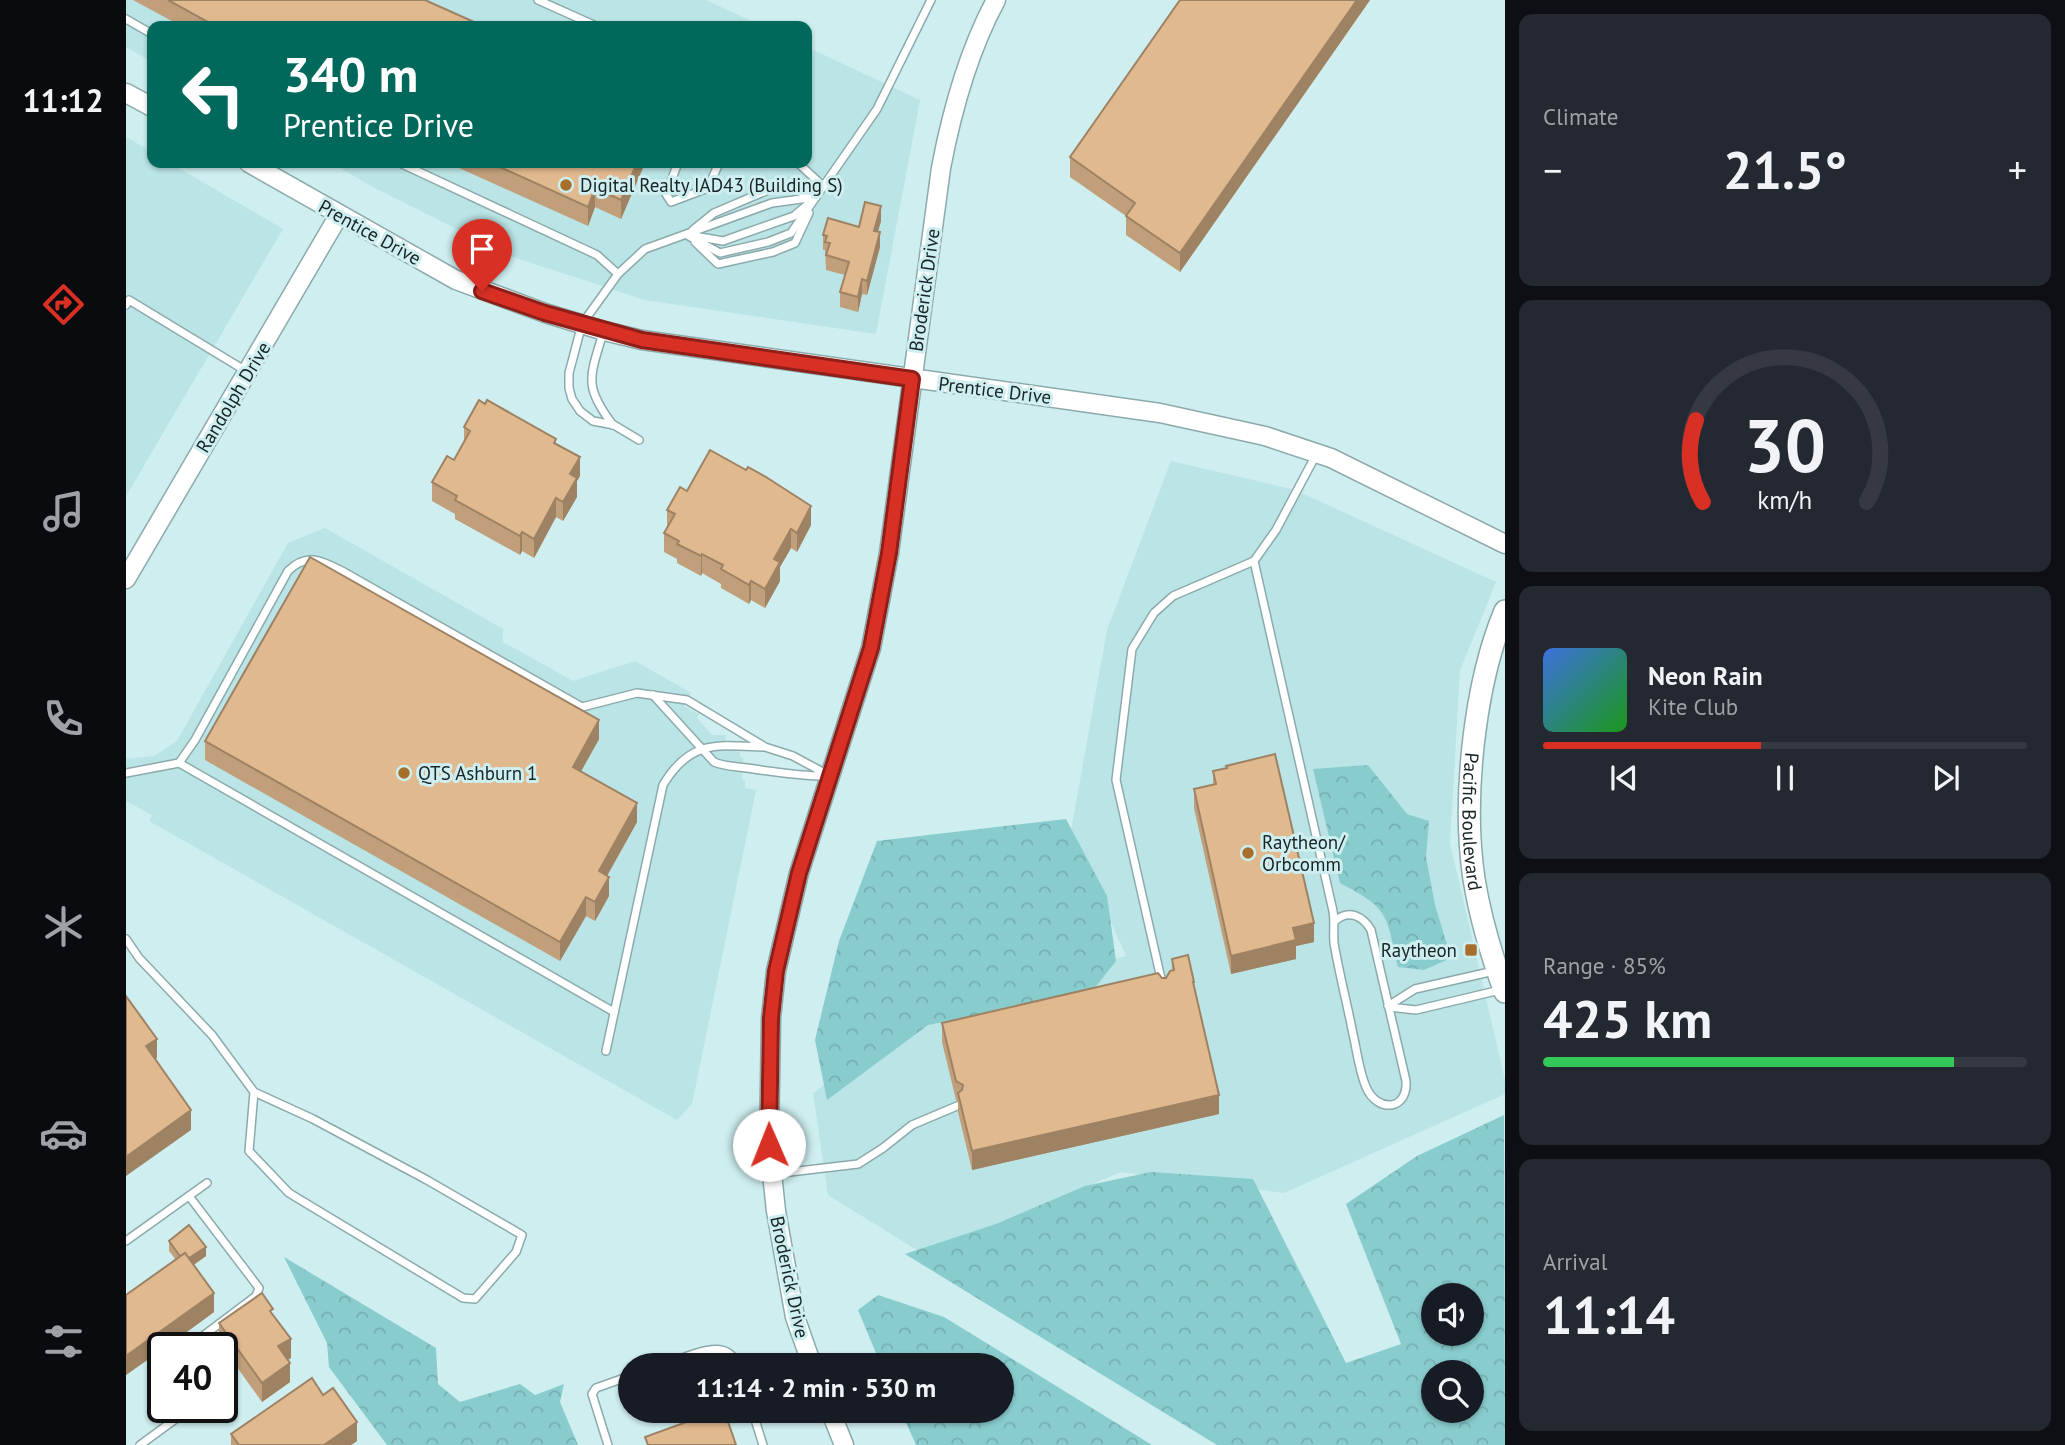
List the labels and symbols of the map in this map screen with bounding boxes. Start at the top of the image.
place label: Digital Realty IAD43 (Building S) [580,173,843,197]
marker: Digital Realty IAD43 (Building S) [558,177,574,193]
street label: Prentice Drive [315,194,425,270]
pin [452,219,512,291]
street label: Broderick Drive [903,227,945,353]
street label: Randolph Drive [190,337,276,457]
street label: Prentice Drive [937,371,1053,409]
street label: Pacific Boulevard [1457,752,1488,892]
place label: QTS Ashburn 1 [418,761,537,785]
marker: QTS Ashburn 1 [396,765,412,781]
place label: Raytheon/ Orbcomm [1262,830,1346,876]
marker: Raytheon/ Orbcomm [1240,845,1256,861]
place label: Raytheon [1381,938,1457,962]
marker: Raytheon [1463,942,1479,958]
position arrow [732,1108,806,1182]
street label: Broderick Drive [765,1214,815,1340]
speed limit sign: 40 [147,1332,238,1423]

